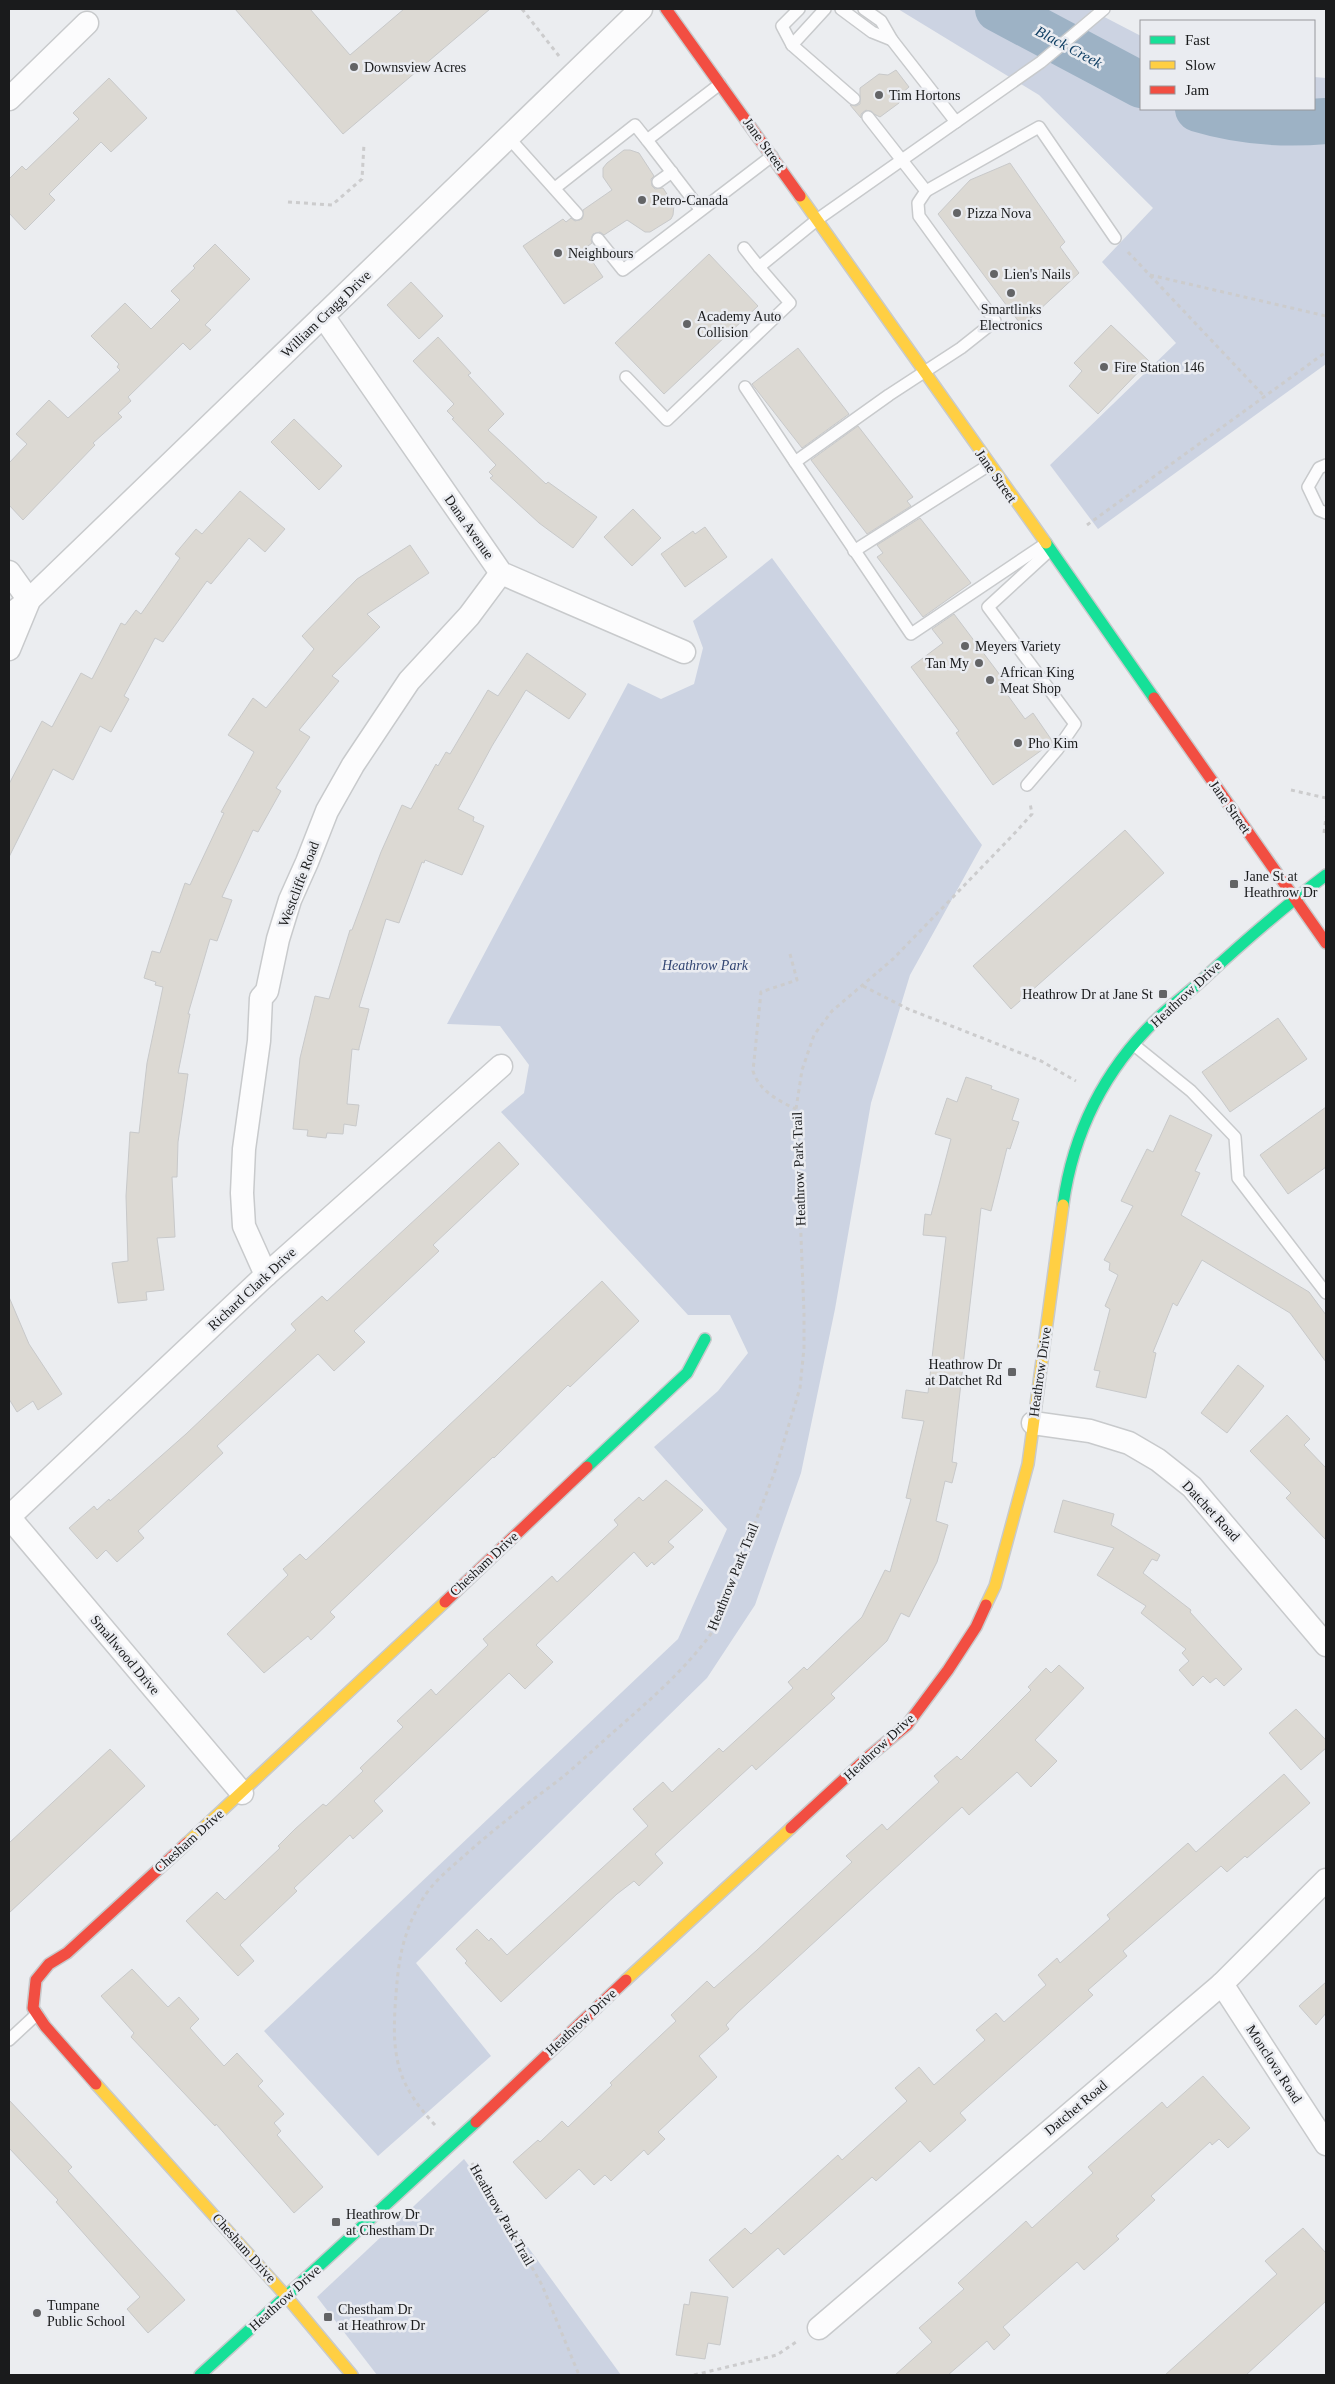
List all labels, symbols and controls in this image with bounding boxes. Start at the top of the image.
legend [1140,20,1315,110]
water label: Black Creek [1033,23,1105,71]
text: Fast [1185,32,1211,48]
text: Slow [1185,57,1216,73]
place label: Downsview Acres [364,60,466,75]
marker: Downsview Acres [348,61,360,73]
text: Jam [1185,82,1209,98]
place label: Tim Hortons [889,88,960,103]
marker: Tim Hortons [873,89,885,101]
street label: Jane Street [740,115,788,173]
place label: Petro-Canada [652,193,729,208]
marker: Petro-Canada [636,194,648,206]
place label: Pizza Nova [967,206,1032,221]
marker: Pizza Nova [951,207,963,219]
place label: Neighbours [568,246,633,261]
marker: Neighbours [552,247,564,259]
street label: William Cragg Drive [278,267,374,361]
place label: Lien's Nails [1004,267,1071,282]
marker: Lien's Nails [988,268,1000,280]
marker: Smartlinks Electronics [1005,287,1017,299]
place label: Smartlinks Electronics [980,302,1042,333]
place label: Academy Auto Collision [697,309,781,340]
marker: Academy Auto Collision [681,318,693,330]
place label: Fire Station 146 [1114,360,1204,375]
marker: Fire Station 146 [1098,361,1110,373]
street label: Jane Street [972,447,1020,505]
street label: Dana Avenue [441,492,497,562]
place label: Meyers Variety [975,639,1061,654]
marker: Meyers Variety [959,640,971,652]
place label: Tan My [925,656,969,671]
marker: Tan My [973,657,985,669]
place label: African King Meat Shop [1000,665,1074,696]
marker: African King Meat Shop [984,674,996,686]
place label: Pho Kim [1028,736,1078,751]
marker: Pho Kim [1012,737,1024,749]
street label: Jane Street [1206,778,1254,836]
street label: Westcliffe Road [276,839,322,929]
place label: Jane St at Heathrow Dr [1244,869,1318,900]
marker: Jane St at Heathrow Dr [1228,878,1240,890]
park label: Heathrow Park [661,958,749,973]
street label: Heathrow Drive [1148,958,1224,1030]
place label: Heathrow Dr at Jane St [1022,987,1153,1002]
marker: Heathrow Dr at Jane St [1157,988,1169,1000]
street label: Heathrow Park Trail [790,1112,808,1226]
street label: Richard Clark Drive [205,1245,299,1333]
street label: Heathrow Drive [1026,1326,1054,1418]
place label: Heathrow Dr at Datchet Rd [925,1357,1002,1388]
marker: Heathrow Dr at Datchet Rd [1006,1366,1018,1378]
street label: Datchet Road [1179,1478,1243,1544]
street label: Heathrow Park Trail [705,1521,761,1633]
street label: Chesham Drive [447,1529,521,1599]
street label: Smallwood Drive [87,1612,163,1698]
street label: Heathrow Drive [841,1711,917,1783]
street label: Chesham Drive [151,1806,227,1876]
street label: Heathrow Drive [543,1986,619,2058]
street label: Monclova Road [1243,2022,1305,2106]
street label: Datchet Road [1042,2078,1110,2138]
street label: Heathrow Park Trail [467,2162,537,2268]
place label: Heathrow Dr at Chestham Dr [346,2207,434,2238]
street label: Chesham Drive [209,2210,279,2286]
marker: Heathrow Dr at Chestham Dr [330,2216,342,2228]
street label: Heathrow Drive [246,2262,324,2334]
place label: Tumpane Public School [47,2298,125,2329]
place label: Chestham Dr at Heathrow Dr [338,2302,425,2333]
marker: Tumpane Public School [31,2307,43,2319]
marker: Chestham Dr at Heathrow Dr [322,2311,334,2323]

